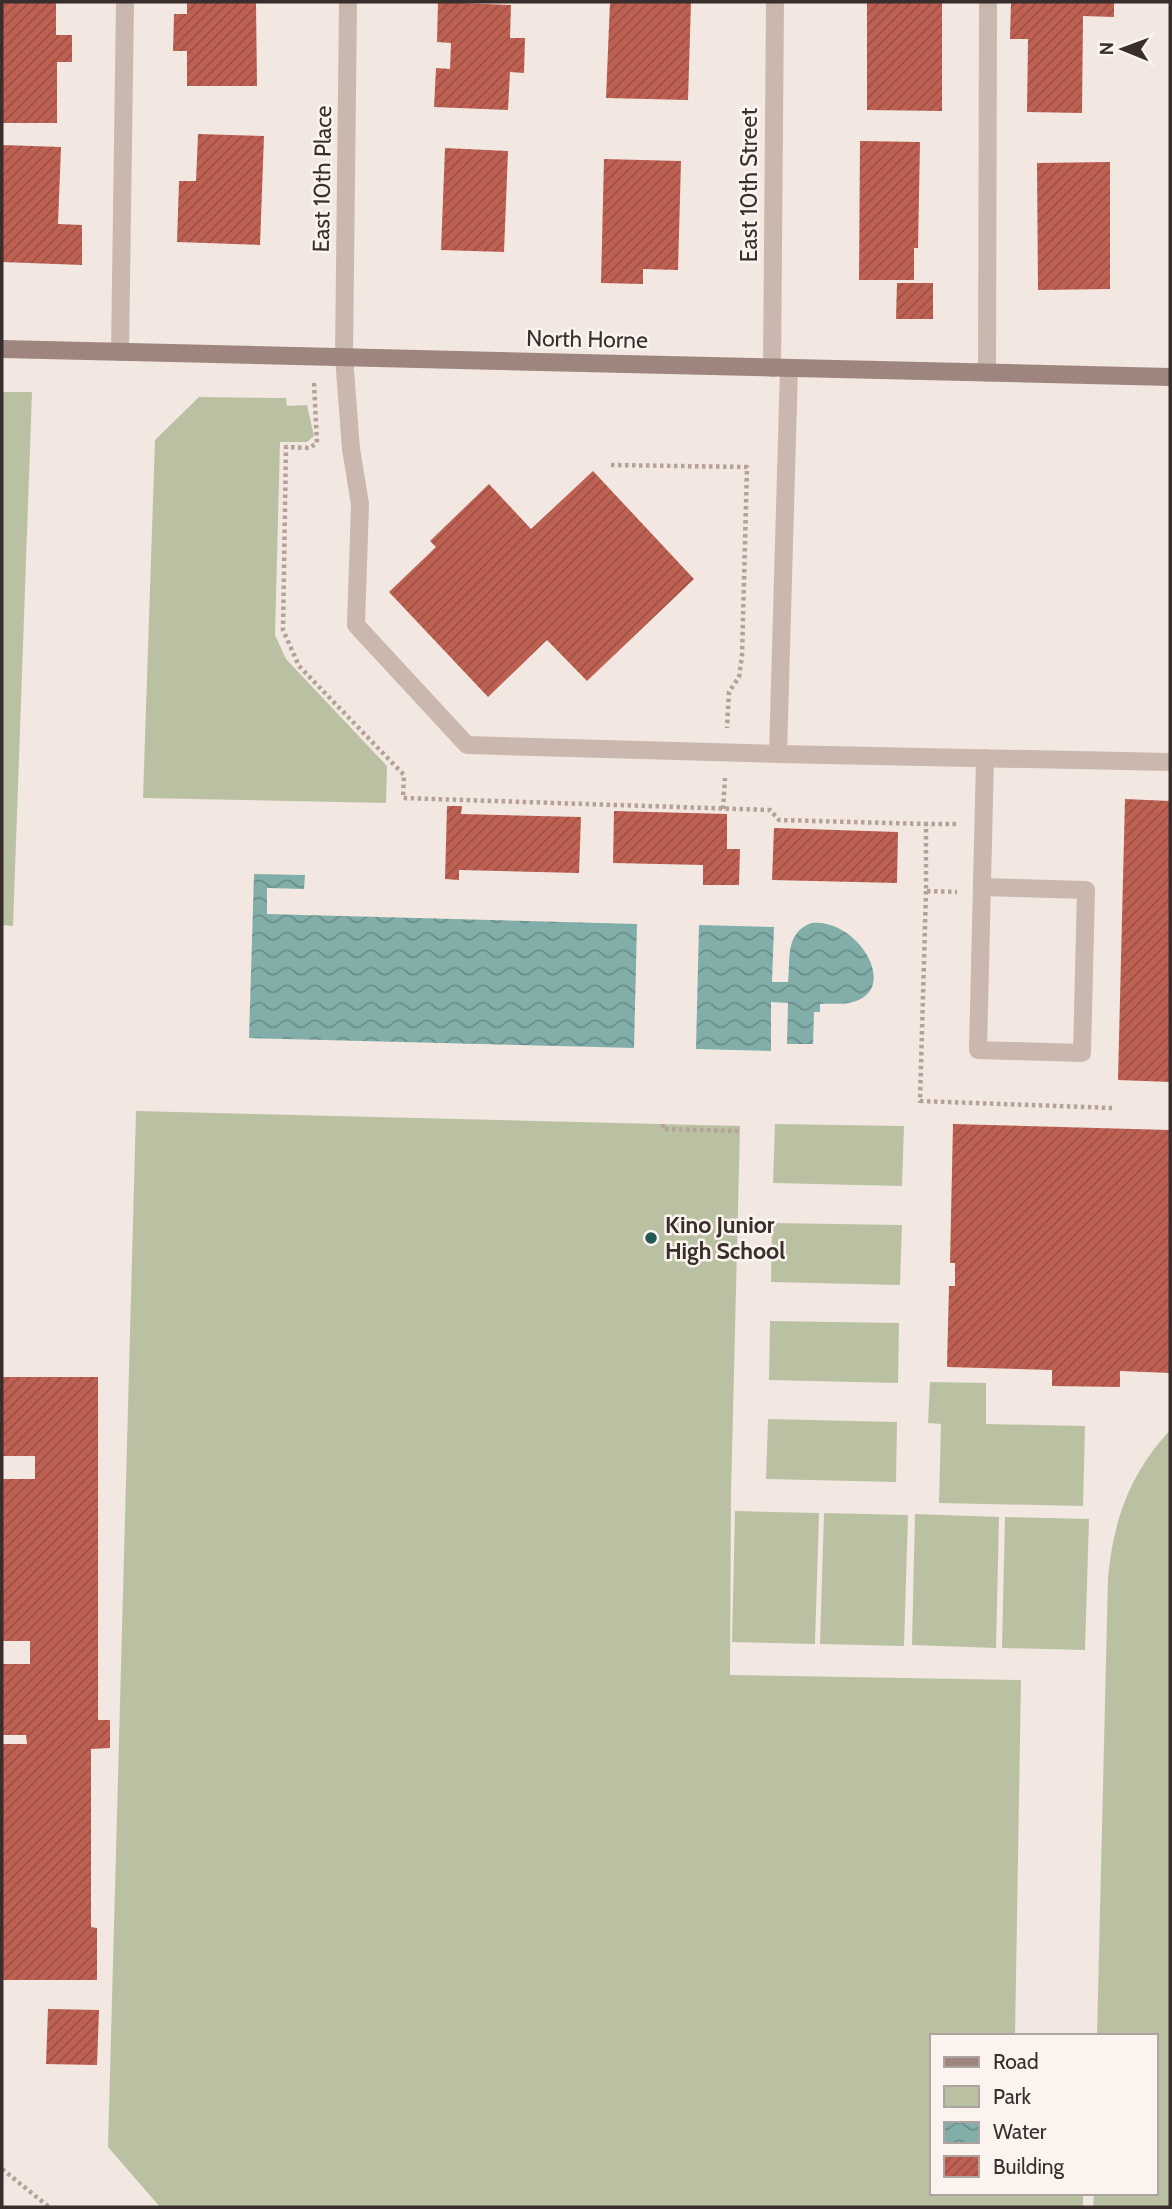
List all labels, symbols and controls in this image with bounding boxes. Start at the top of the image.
north arrow [1088,14,1158,84]
text: N [1095,42,1118,56]
street label: East 10th Place [307,105,337,253]
street label: East 10th Street [735,108,763,262]
street label: North Horne [526,324,648,354]
place label: Kino Junior High School [665,1211,785,1265]
marker: Kino Junior High School [643,1230,659,1246]
legend [930,2034,1158,2195]
text: Road [993,2049,1039,2074]
text: Park [993,2084,1031,2109]
text: Water [993,2119,1047,2144]
text: Building [993,2154,1065,2179]

